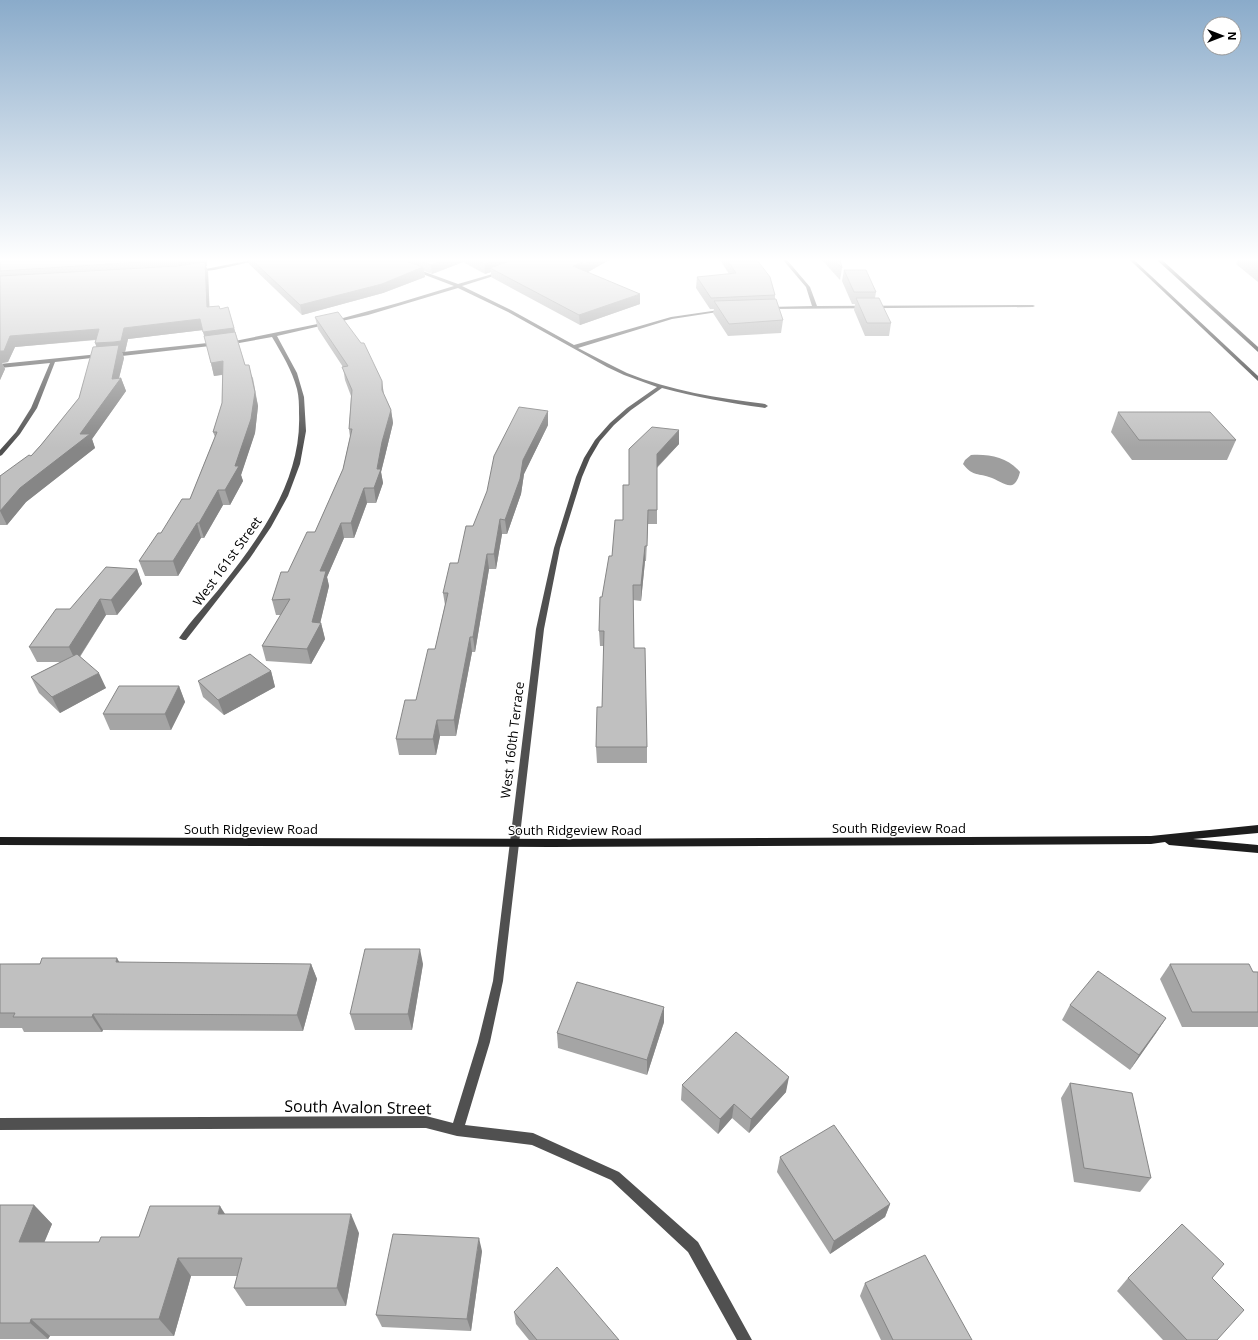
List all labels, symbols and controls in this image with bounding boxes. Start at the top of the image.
north arrow [1202,16,1242,56]
text: N [1225,32,1240,40]
street label: West 161st Street [188,512,266,609]
street label: West 160th Terrace [496,681,528,799]
street label: South Ridgeview Road [832,819,966,837]
street label: South Ridgeview Road [184,820,318,838]
street label: South Ridgeview Road [508,821,642,839]
street label: South Avalon Street [284,1095,432,1119]

